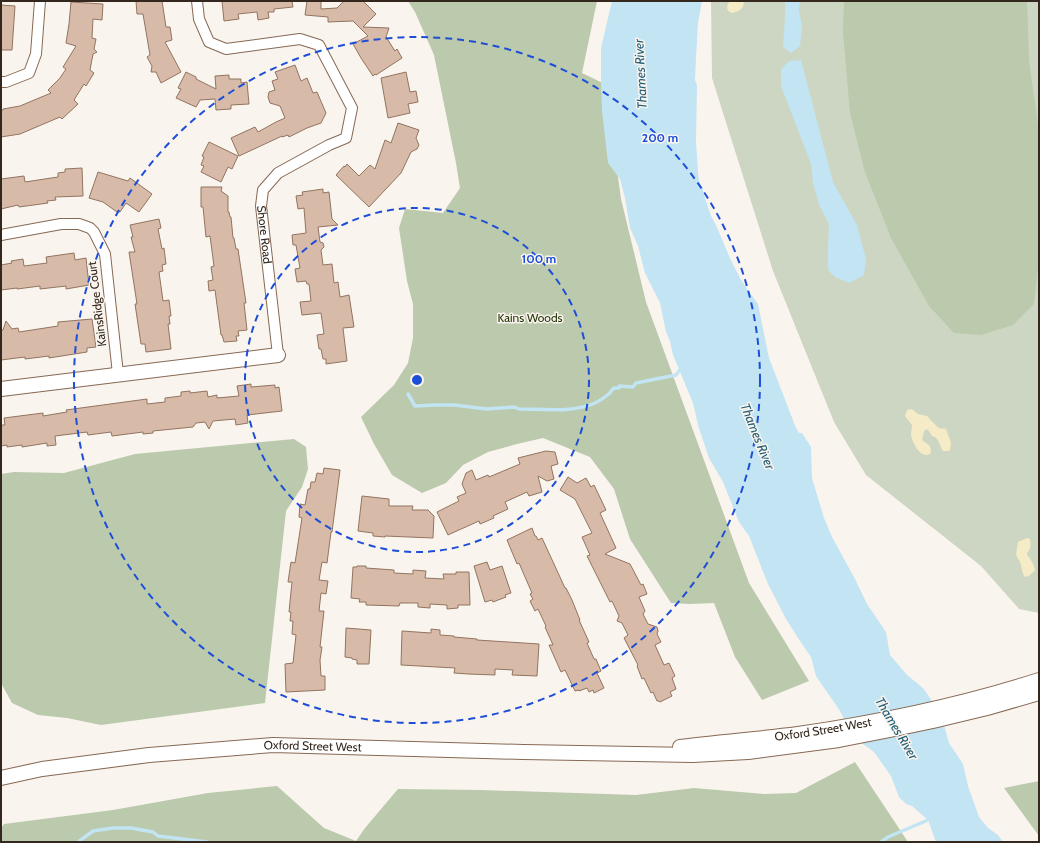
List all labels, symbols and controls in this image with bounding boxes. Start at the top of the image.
water label: Thames River [630,38,650,109]
text: 200 m [642,130,678,145]
street label: Shore Road [254,205,276,264]
text: 100 m [522,251,556,266]
street label: KainsRidge Court [84,261,109,348]
park label: Kains Woods [497,310,563,325]
centre of rings [410,373,424,387]
water label: Thames River [737,401,779,472]
water label: Thames River [872,694,922,763]
street label: Oxford Street West [774,714,873,744]
street label: Oxford Street West [263,737,362,754]

